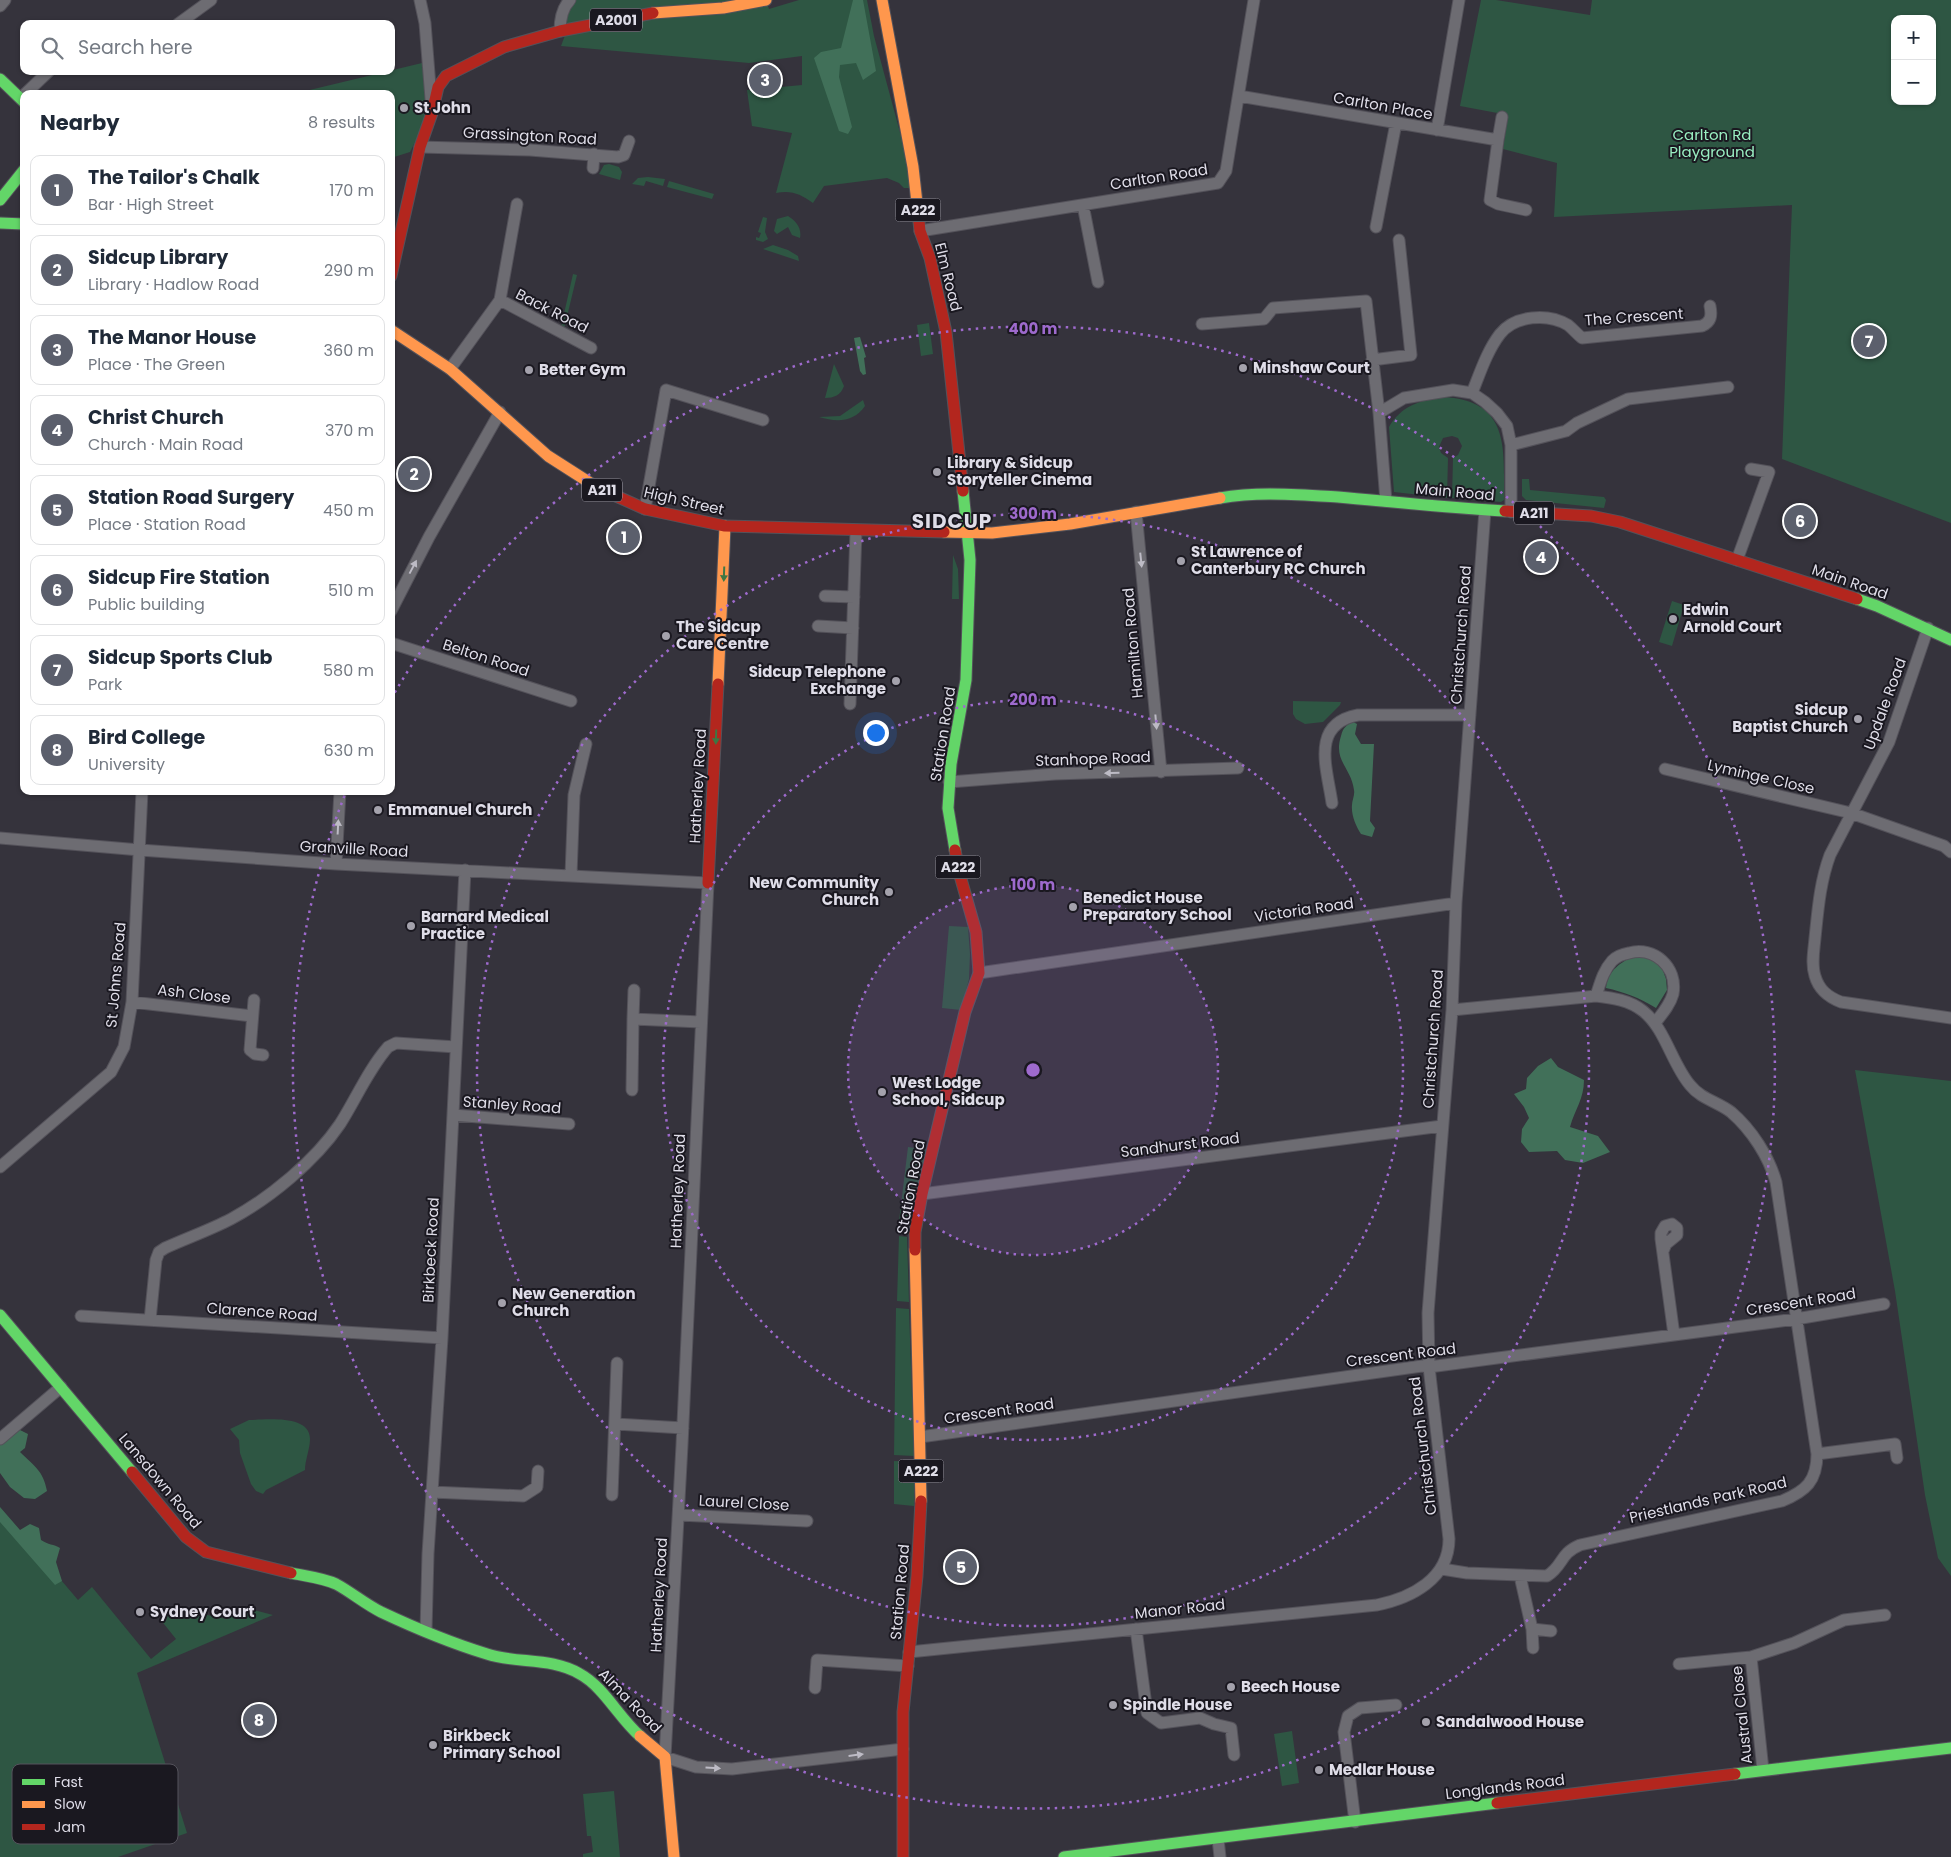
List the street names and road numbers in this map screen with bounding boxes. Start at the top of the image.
road number: A2001 [590,8,642,32]
street label: Carlton Place [1332,86,1434,125]
street label: Grassington Road [462,122,598,149]
street label: Carlton Road [1109,158,1209,195]
road number: A222 [896,198,940,222]
street label: Elm Road [930,240,967,313]
street label: Back Road [512,283,592,338]
street label: The Crescent [1584,303,1684,330]
road number: A211 [582,478,622,502]
street label: Main Road [1415,478,1495,505]
street label: High Street [642,481,726,520]
road number: A211 [1514,502,1554,524]
street label: Main Road [1809,559,1891,604]
street label: Christchurch Road [1445,565,1476,705]
street label: Hamilton Road [1117,587,1148,699]
street label: Belton Road [440,634,532,681]
street label: Updale Road [1858,655,1911,753]
street label: Station Road [925,685,960,783]
street label: Hatherley Road [684,728,711,844]
street label: Stanhope Road [1035,746,1151,771]
street label: Lyminge Close [1706,754,1817,799]
street label: Granville Road [299,835,409,862]
road number: A222 [936,856,980,879]
street label: Victoria Road [1253,892,1355,927]
street label: St Johns Road [100,921,131,1029]
street label: Christchurch Road [1417,969,1448,1109]
street label: Ash Close [156,979,232,1008]
street label: Stanley Road [462,1091,562,1118]
street label: Sandhurst Road [1119,1127,1241,1162]
street label: Hatherley Road [665,1133,690,1249]
street label: Station Road [891,1138,930,1236]
street label: Birkbeck Road [417,1197,444,1303]
street label: Crescent Road [1745,1282,1857,1321]
street label: Clarence Road [206,1297,318,1326]
street label: Crescent Road [1345,1337,1457,1372]
street label: Christchurch Road [1404,1376,1441,1517]
street label: Crescent Road [943,1392,1055,1429]
street label: Lansdown Road [114,1428,207,1533]
road number: A222 [898,1460,944,1482]
street label: Priestlands Park Road [1627,1471,1789,1528]
street label: Laurel Close [698,1490,790,1515]
street label: Hatherley Road [645,1537,672,1653]
street label: Station Road [885,1543,914,1641]
street label: Manor Road [1134,1593,1226,1624]
street label: Alma Road [594,1664,667,1738]
street label: Austral Close [1726,1665,1757,1765]
street label: Longlands Road [1444,1769,1566,1804]

